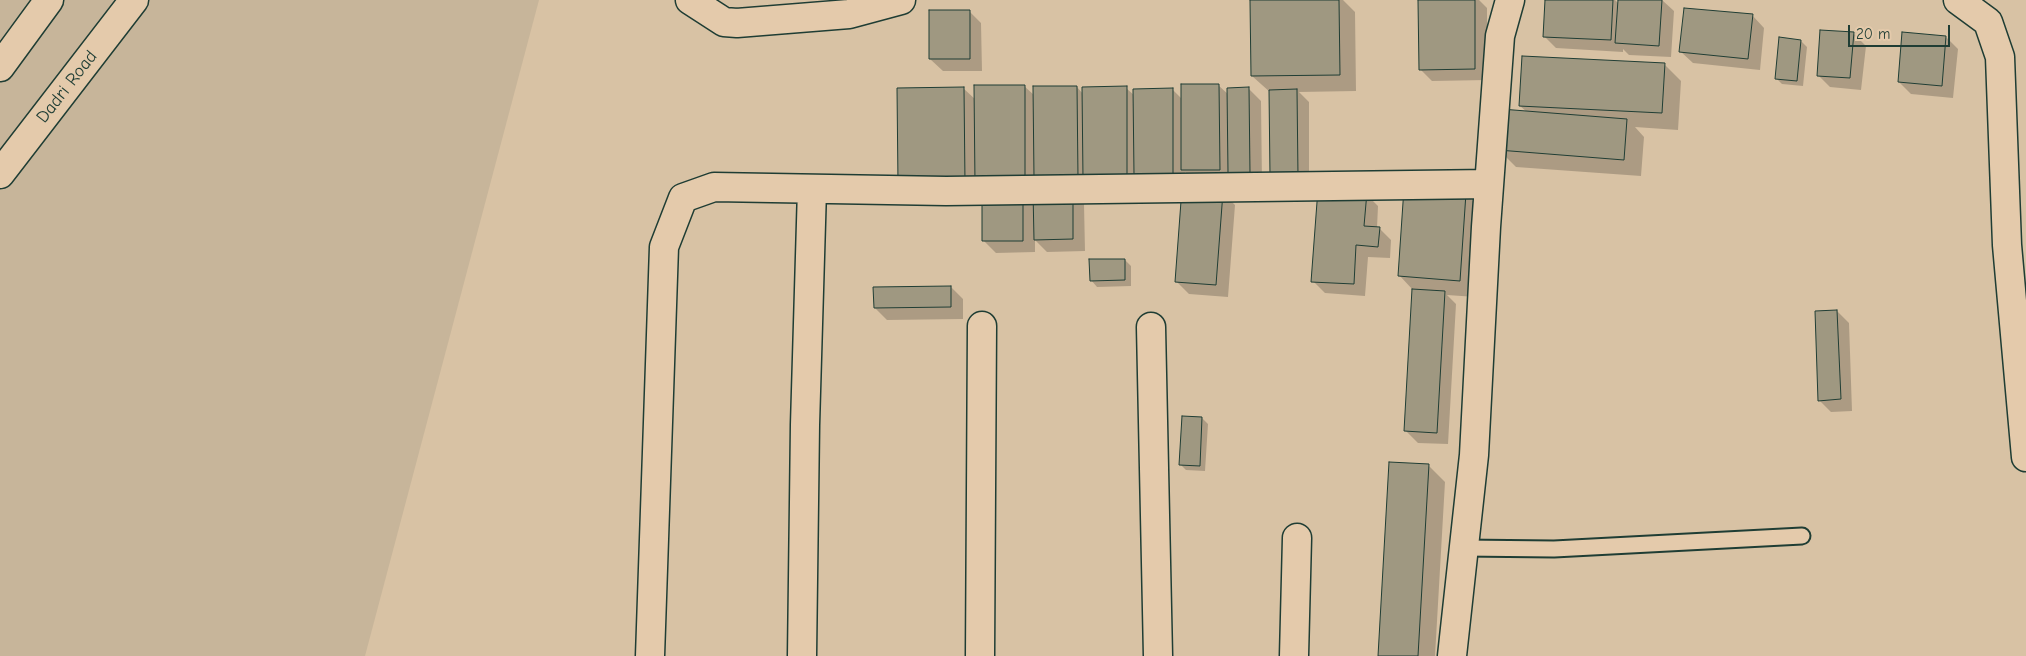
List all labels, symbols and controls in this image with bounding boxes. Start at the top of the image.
scale bar [1851,15,1954,47]
text: 20 m [1856,25,1890,43]
street label: Dadri Road [32,46,102,128]

